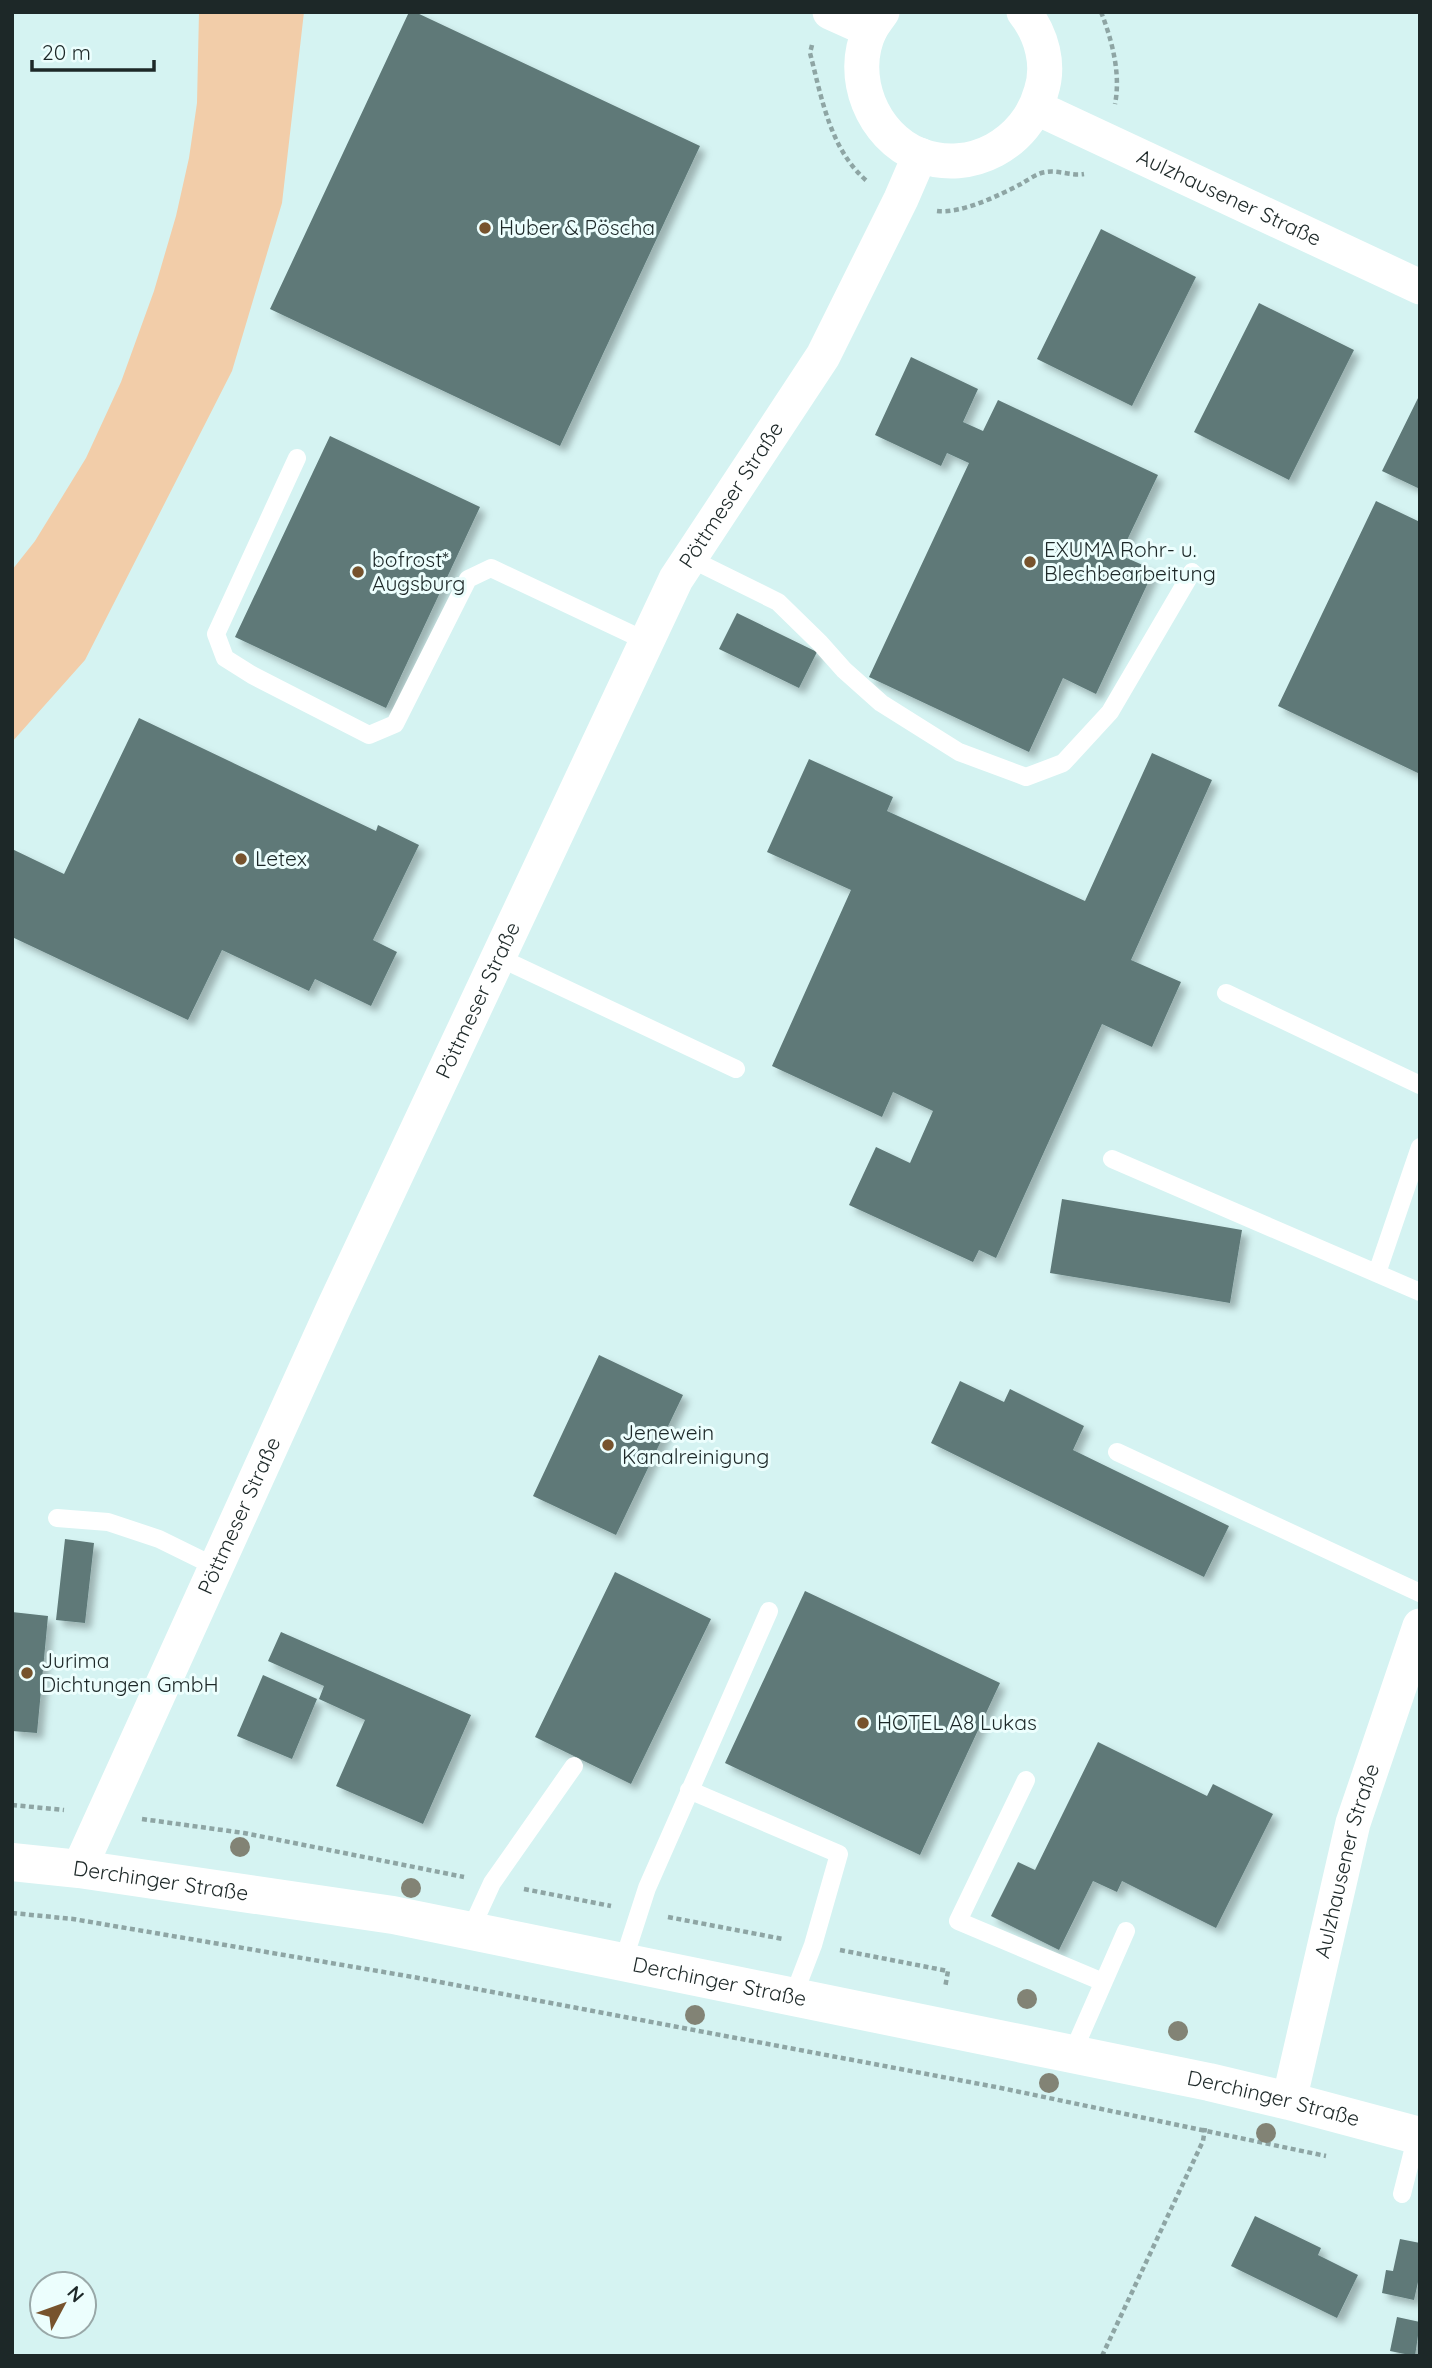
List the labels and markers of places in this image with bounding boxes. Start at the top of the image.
place label: Huber & Pöscha [499,214,655,240]
marker: Huber & Pöscha [477,220,493,236]
place label: EXUMA Rohr- u. Blechbearbeitung [1044,536,1216,586]
place label: bofrost* Augsburg [372,546,465,596]
marker: EXUMA Rohr- u. Blechbearbeitung [1022,554,1038,570]
marker: bofrost* Augsburg [350,564,366,580]
place label: Letex [255,845,307,871]
marker: Letex [233,851,249,867]
place label: Jenewein Kanalreinigung [622,1419,769,1469]
marker: Jenewein Kanalreinigung [600,1437,616,1453]
place label: Jurima Dichtungen GmbH [41,1647,219,1697]
marker: Jurima Dichtungen GmbH [19,1665,35,1681]
place label: HOTEL A8 Lukas [877,1709,1037,1735]
marker: HOTEL A8 Lukas [855,1715,871,1731]

